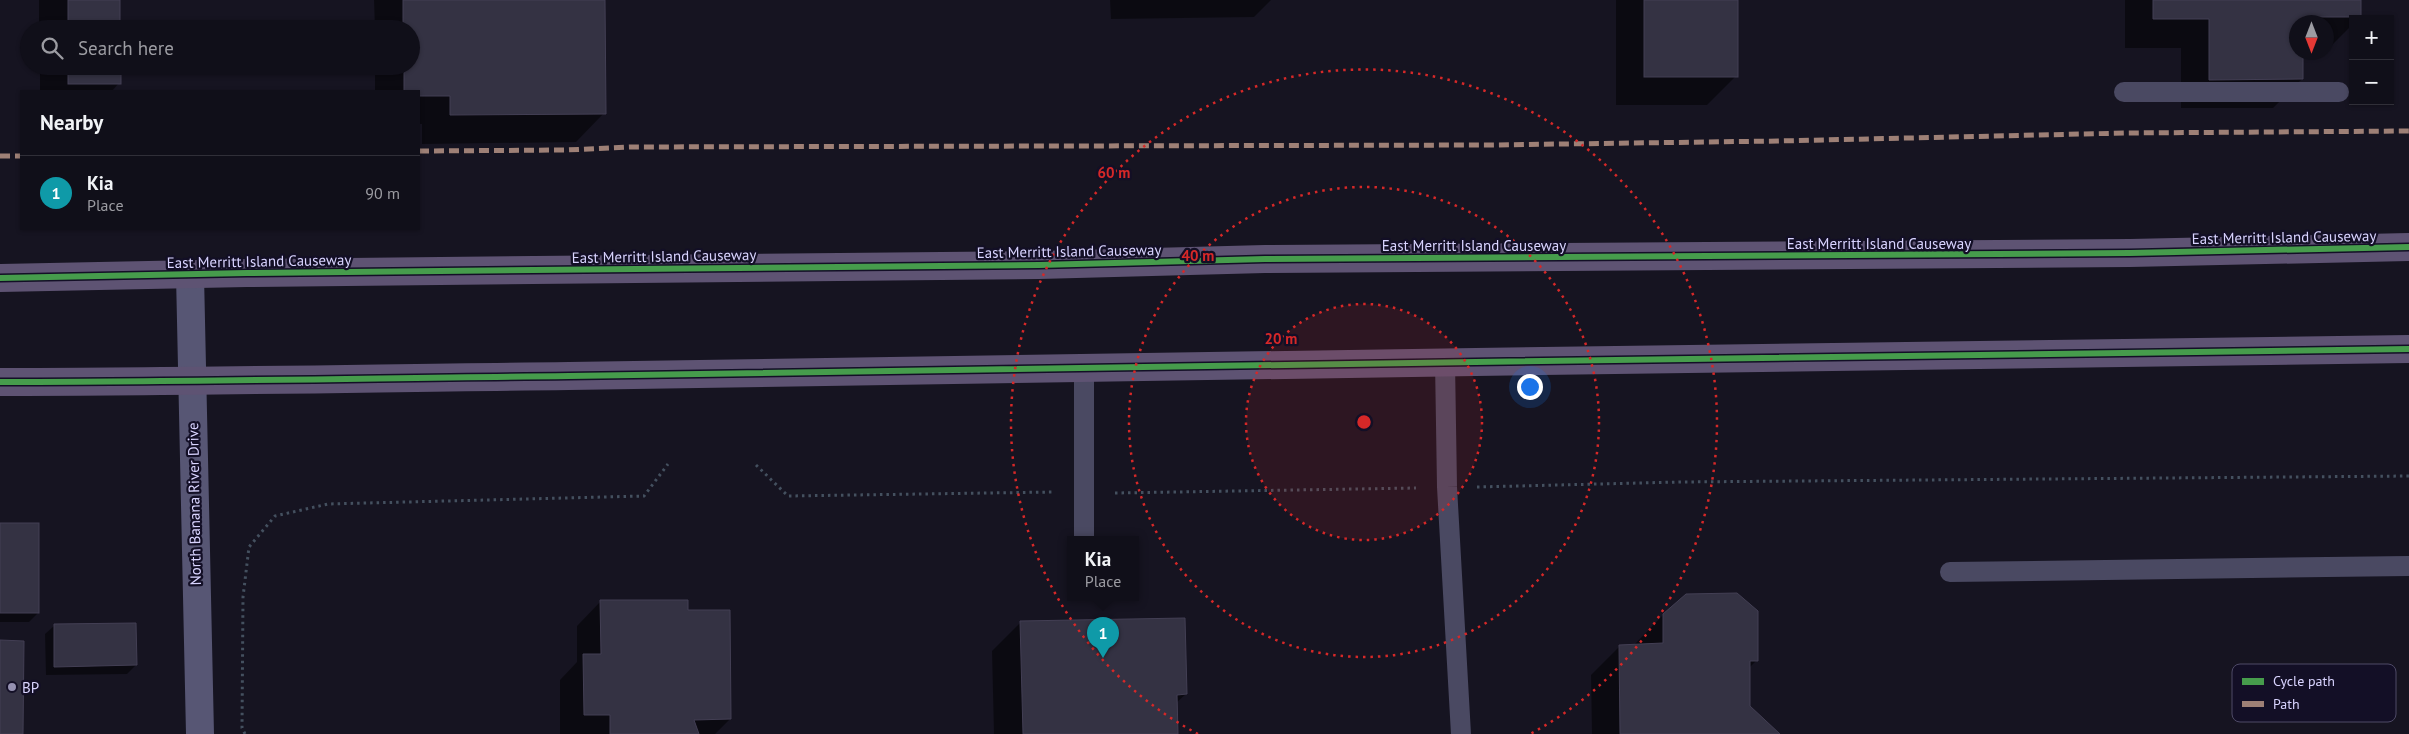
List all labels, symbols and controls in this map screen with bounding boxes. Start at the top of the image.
north arrow [2289,15,2334,60]
map controls [2349,15,2394,105]
button: + [2349,15,2394,60]
search box [20,20,420,75]
icon: search [38,34,66,62]
text: Search here [78,36,174,60]
button: − [2349,60,2394,105]
text: Nearby [40,109,103,136]
text: 60 m [1098,163,1130,182]
text: Kia [87,171,113,195]
text: 1 [51,183,61,203]
text: 90 m [365,183,400,203]
text: Place [87,195,124,215]
street label: East Merritt Island Causeway [2192,226,2376,248]
street label: East Merritt Island Causeway [1787,234,1971,253]
street label: East Merritt Island Causeway [1382,236,1566,255]
street label: East Merritt Island Causeway [977,240,1161,262]
street label: East Merritt Island Causeway [572,245,756,267]
text: 40 m [1182,246,1214,265]
street label: East Merritt Island Causeway [167,250,351,272]
text: 20 m [1265,329,1297,348]
your location [1517,374,1543,400]
centre of rings [1355,413,1373,431]
street label: North Banana River Drive [183,422,205,586]
popup [1067,536,1139,601]
text: Kia [1085,547,1111,571]
text: Place [1085,571,1121,591]
pin: 1 [1087,617,1119,658]
legend [2232,664,2396,722]
text: Cycle path [2273,672,2335,690]
place label: BP [22,678,39,697]
marker: BP [6,681,18,693]
text: Path [2273,695,2300,713]

